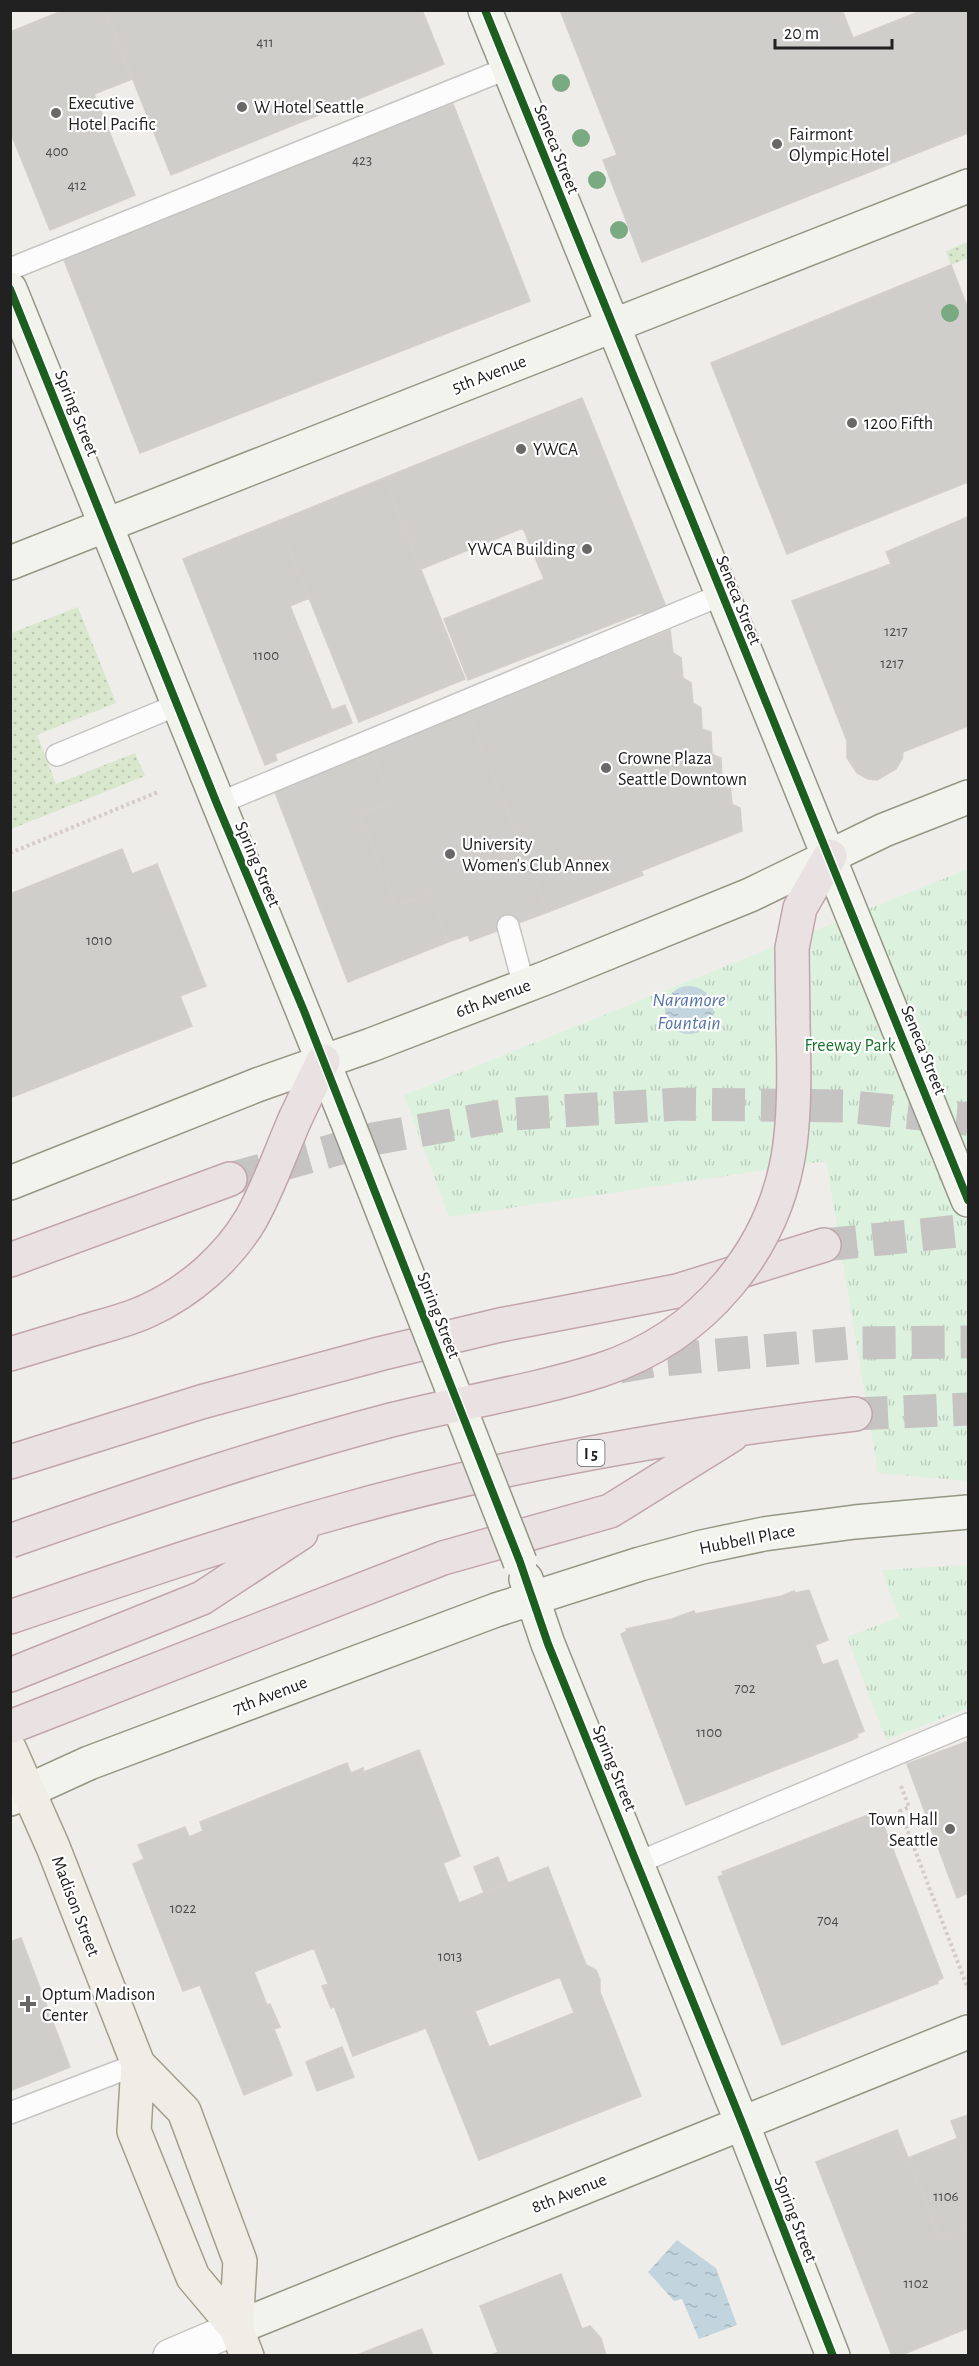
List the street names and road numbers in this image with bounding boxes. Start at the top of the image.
street label: Seneca Street [530,102,582,197]
street label: 5th Avenue [450,353,529,397]
street label: Spring Street [51,368,102,459]
street label: Seneca Street [712,553,764,648]
street label: Spring Street [231,819,283,910]
street label: 6th Avenue [453,976,533,1021]
street label: Seneca Street [897,1003,949,1098]
street label: Spring Street [413,1270,463,1361]
road number: I 5 [578,1440,604,1466]
street label: Hubbell Place [698,1522,797,1558]
street label: 7th Avenue [231,1674,310,1718]
street label: Spring Street [589,1723,640,1814]
street label: Madison Street [48,1854,103,1959]
street label: 8th Avenue [529,2171,609,2217]
street label: Spring Street [770,2174,820,2265]

